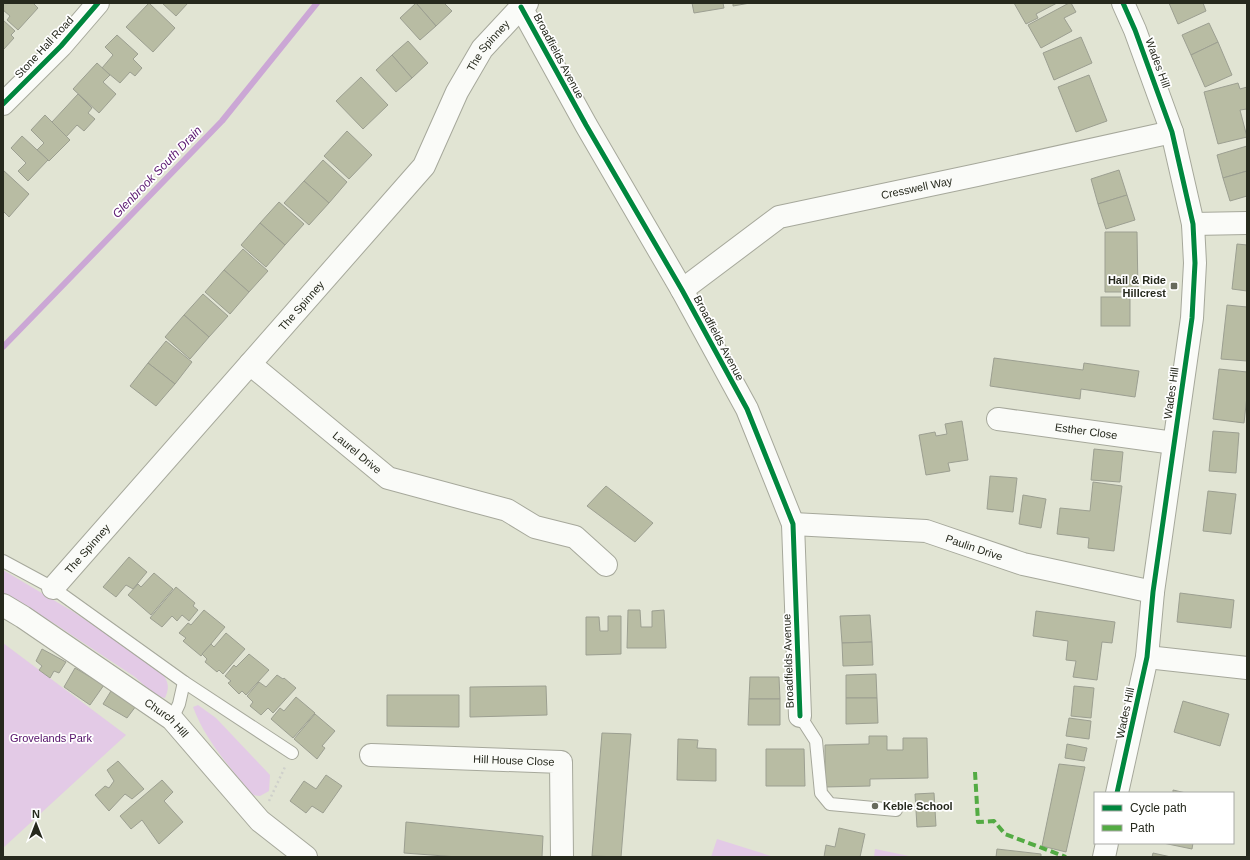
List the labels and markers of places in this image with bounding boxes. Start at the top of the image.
place label: Hail & Ride Hillcrest [1108,274,1166,299]
marker: Hail & Ride Hillcrest [1169,281,1179,291]
place label: Keble School [883,800,953,812]
marker: Keble School [870,801,880,811]

